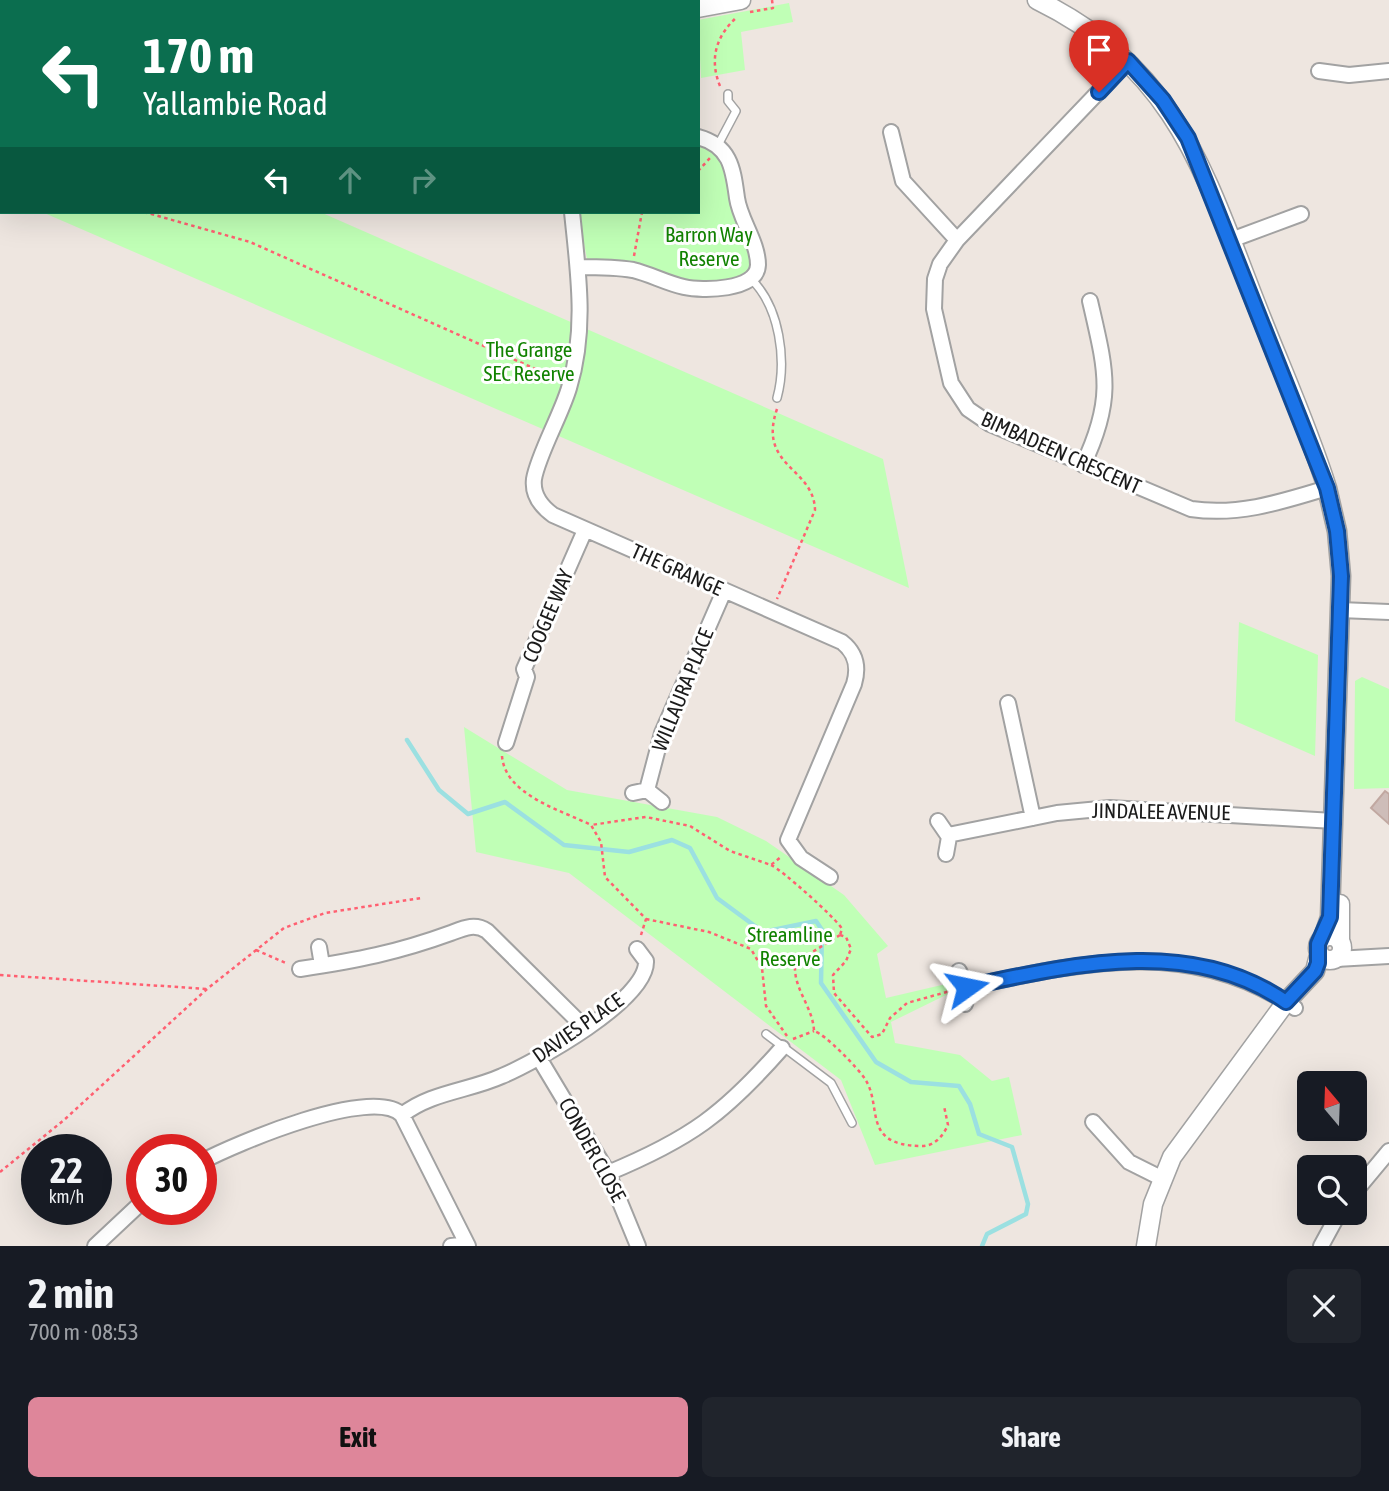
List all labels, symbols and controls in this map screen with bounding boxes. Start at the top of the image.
pin [1069,20,1129,92]
text: 170 m [143,27,254,83]
icon: left [28,28,119,119]
icon: arrive [1080,31,1118,69]
text: Yallambie Road [143,85,328,122]
icon: left [258,161,296,199]
icon: ahead [331,161,369,199]
icon: right [404,161,442,199]
park label: Barron Way Reserve [665,222,753,270]
park label: The Grange SEC Reserve [483,337,575,385]
street label: BIMBADEEN CRESCENT [978,406,1145,498]
street label: THE GRANGE [628,538,727,600]
street label: COOGEE WAY [517,565,578,666]
street label: WILLAURA PLACE [647,625,718,755]
street label: JINDALEE AVENUE [1092,798,1230,824]
park label: Streamline Reserve [747,922,833,970]
position arrow [930,950,1004,1024]
street label: DAVIES PLACE [528,987,627,1067]
north arrow [1297,1071,1367,1141]
map controls [1297,1071,1367,1225]
street label: CONDER CLOSE [555,1093,631,1206]
speed limit sign: 30 [126,1134,217,1225]
text: 22 [50,1150,83,1190]
button: search [1297,1155,1367,1225]
text: km/h [49,1186,84,1207]
text: 2 min [28,1269,114,1317]
button: close [1287,1269,1361,1343]
text: 700 m · 08:53 [28,1319,139,1345]
button: Exit [28,1397,688,1477]
button: Share [702,1397,1361,1477]

